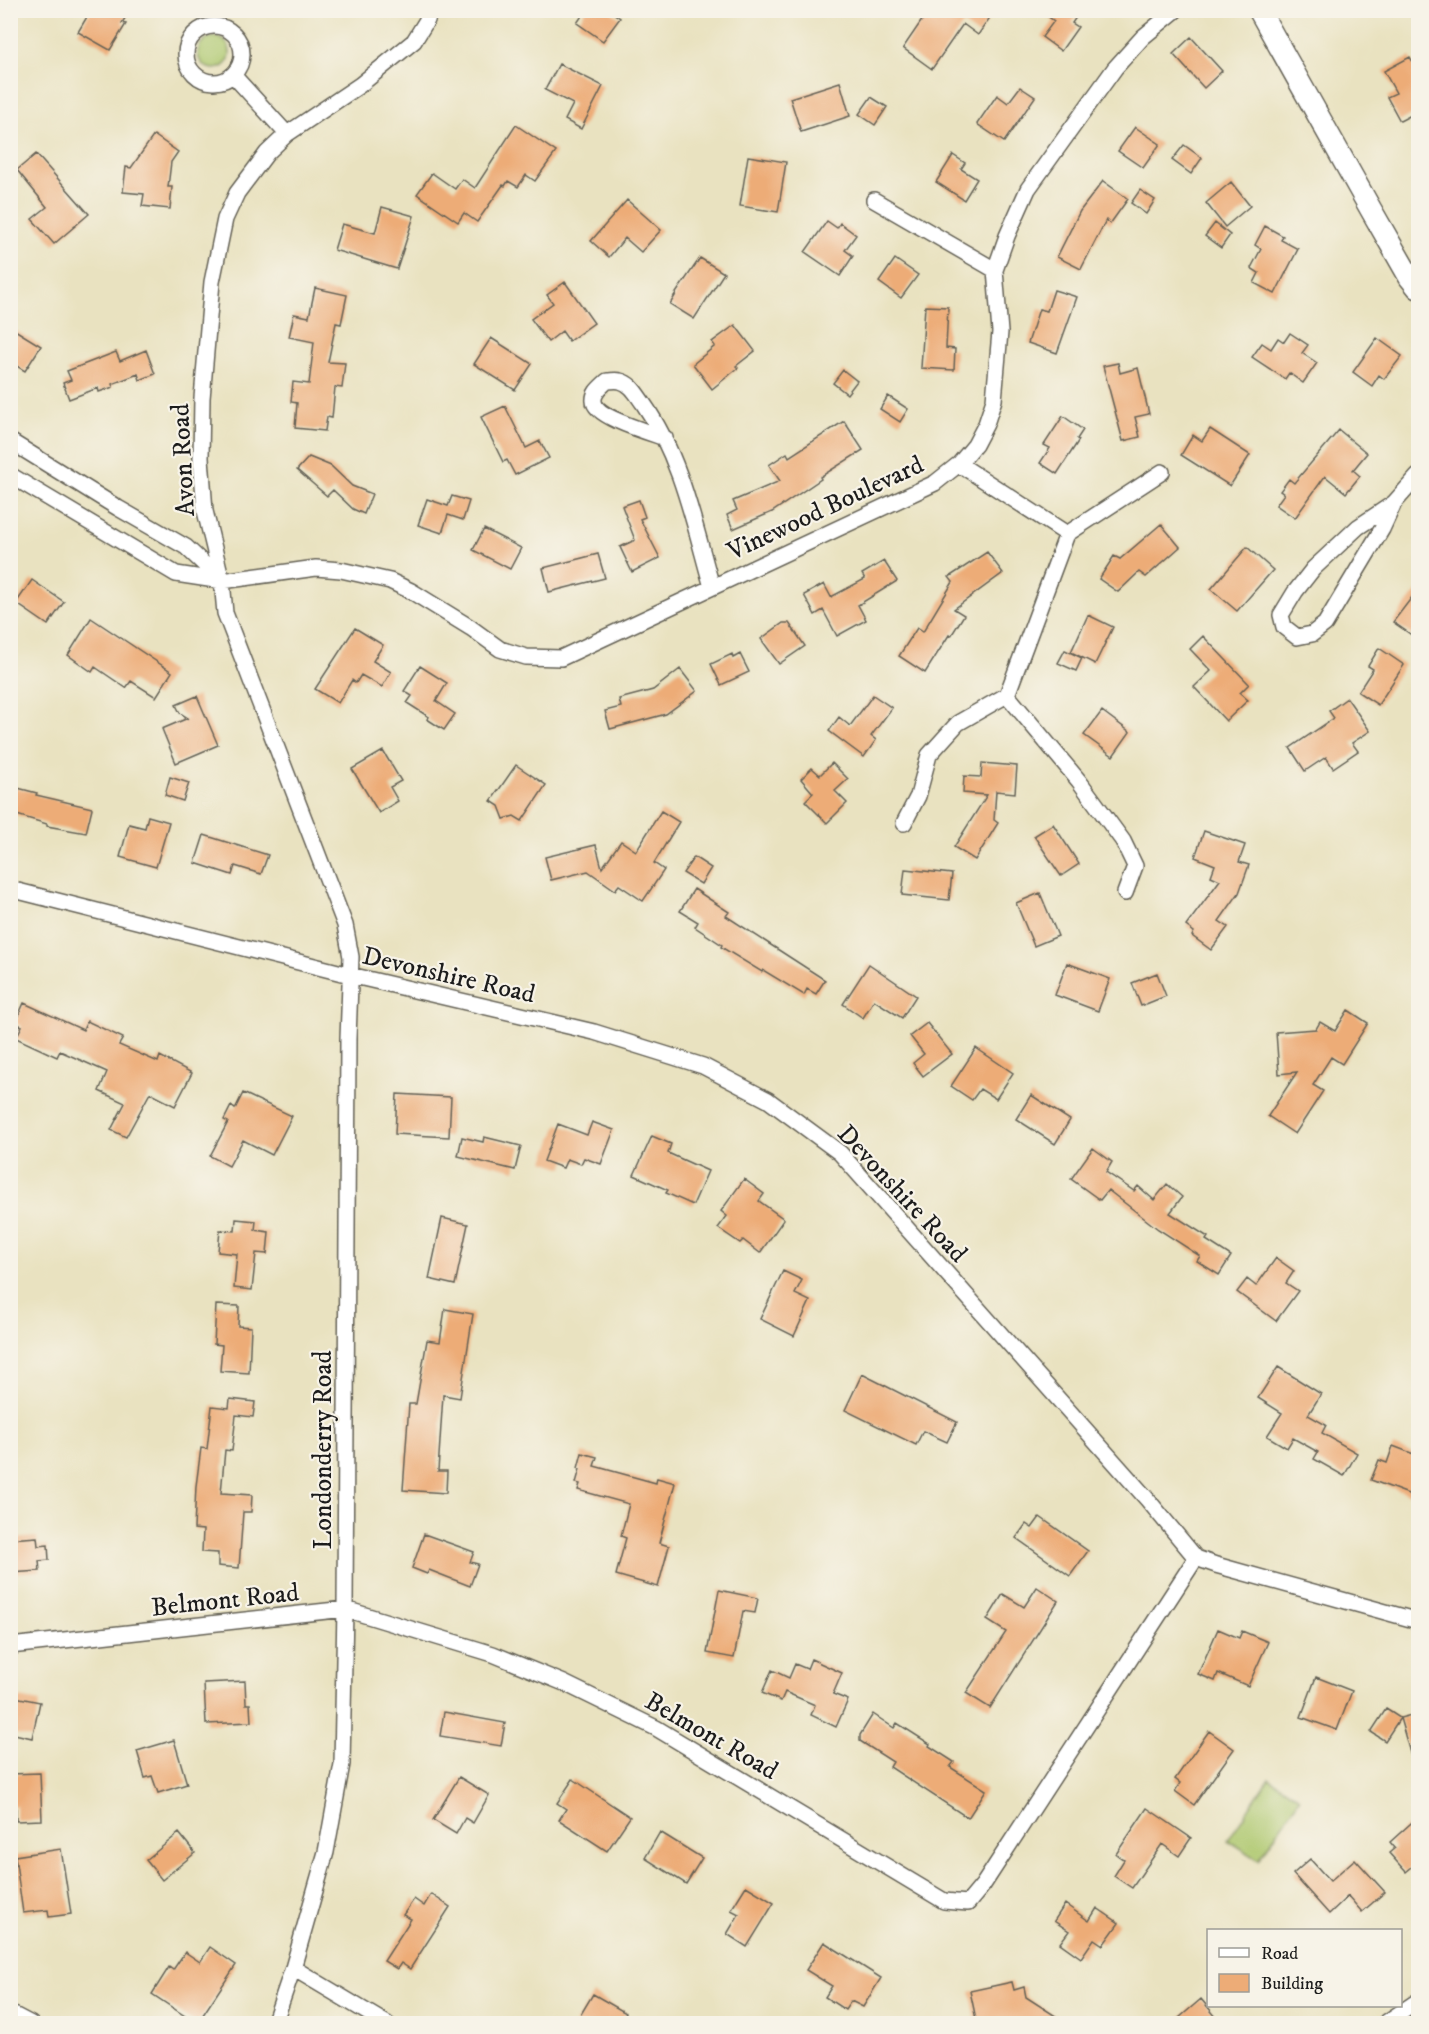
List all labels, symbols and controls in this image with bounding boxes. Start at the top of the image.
street label: Avon Road [164,403,203,517]
street label: Vinewood Boulevard [721,448,929,569]
street label: Devonshire Road [359,940,538,1011]
street label: Devonshire Road [830,1118,974,1270]
street label: Londonderry Road [307,1351,340,1549]
street label: Belmont Road [150,1576,301,1625]
street label: Belmont Road [639,1685,784,1788]
legend [1207,1929,1402,2007]
text: Road [1261,1943,1298,1965]
text: Building [1261,1973,1323,1995]

